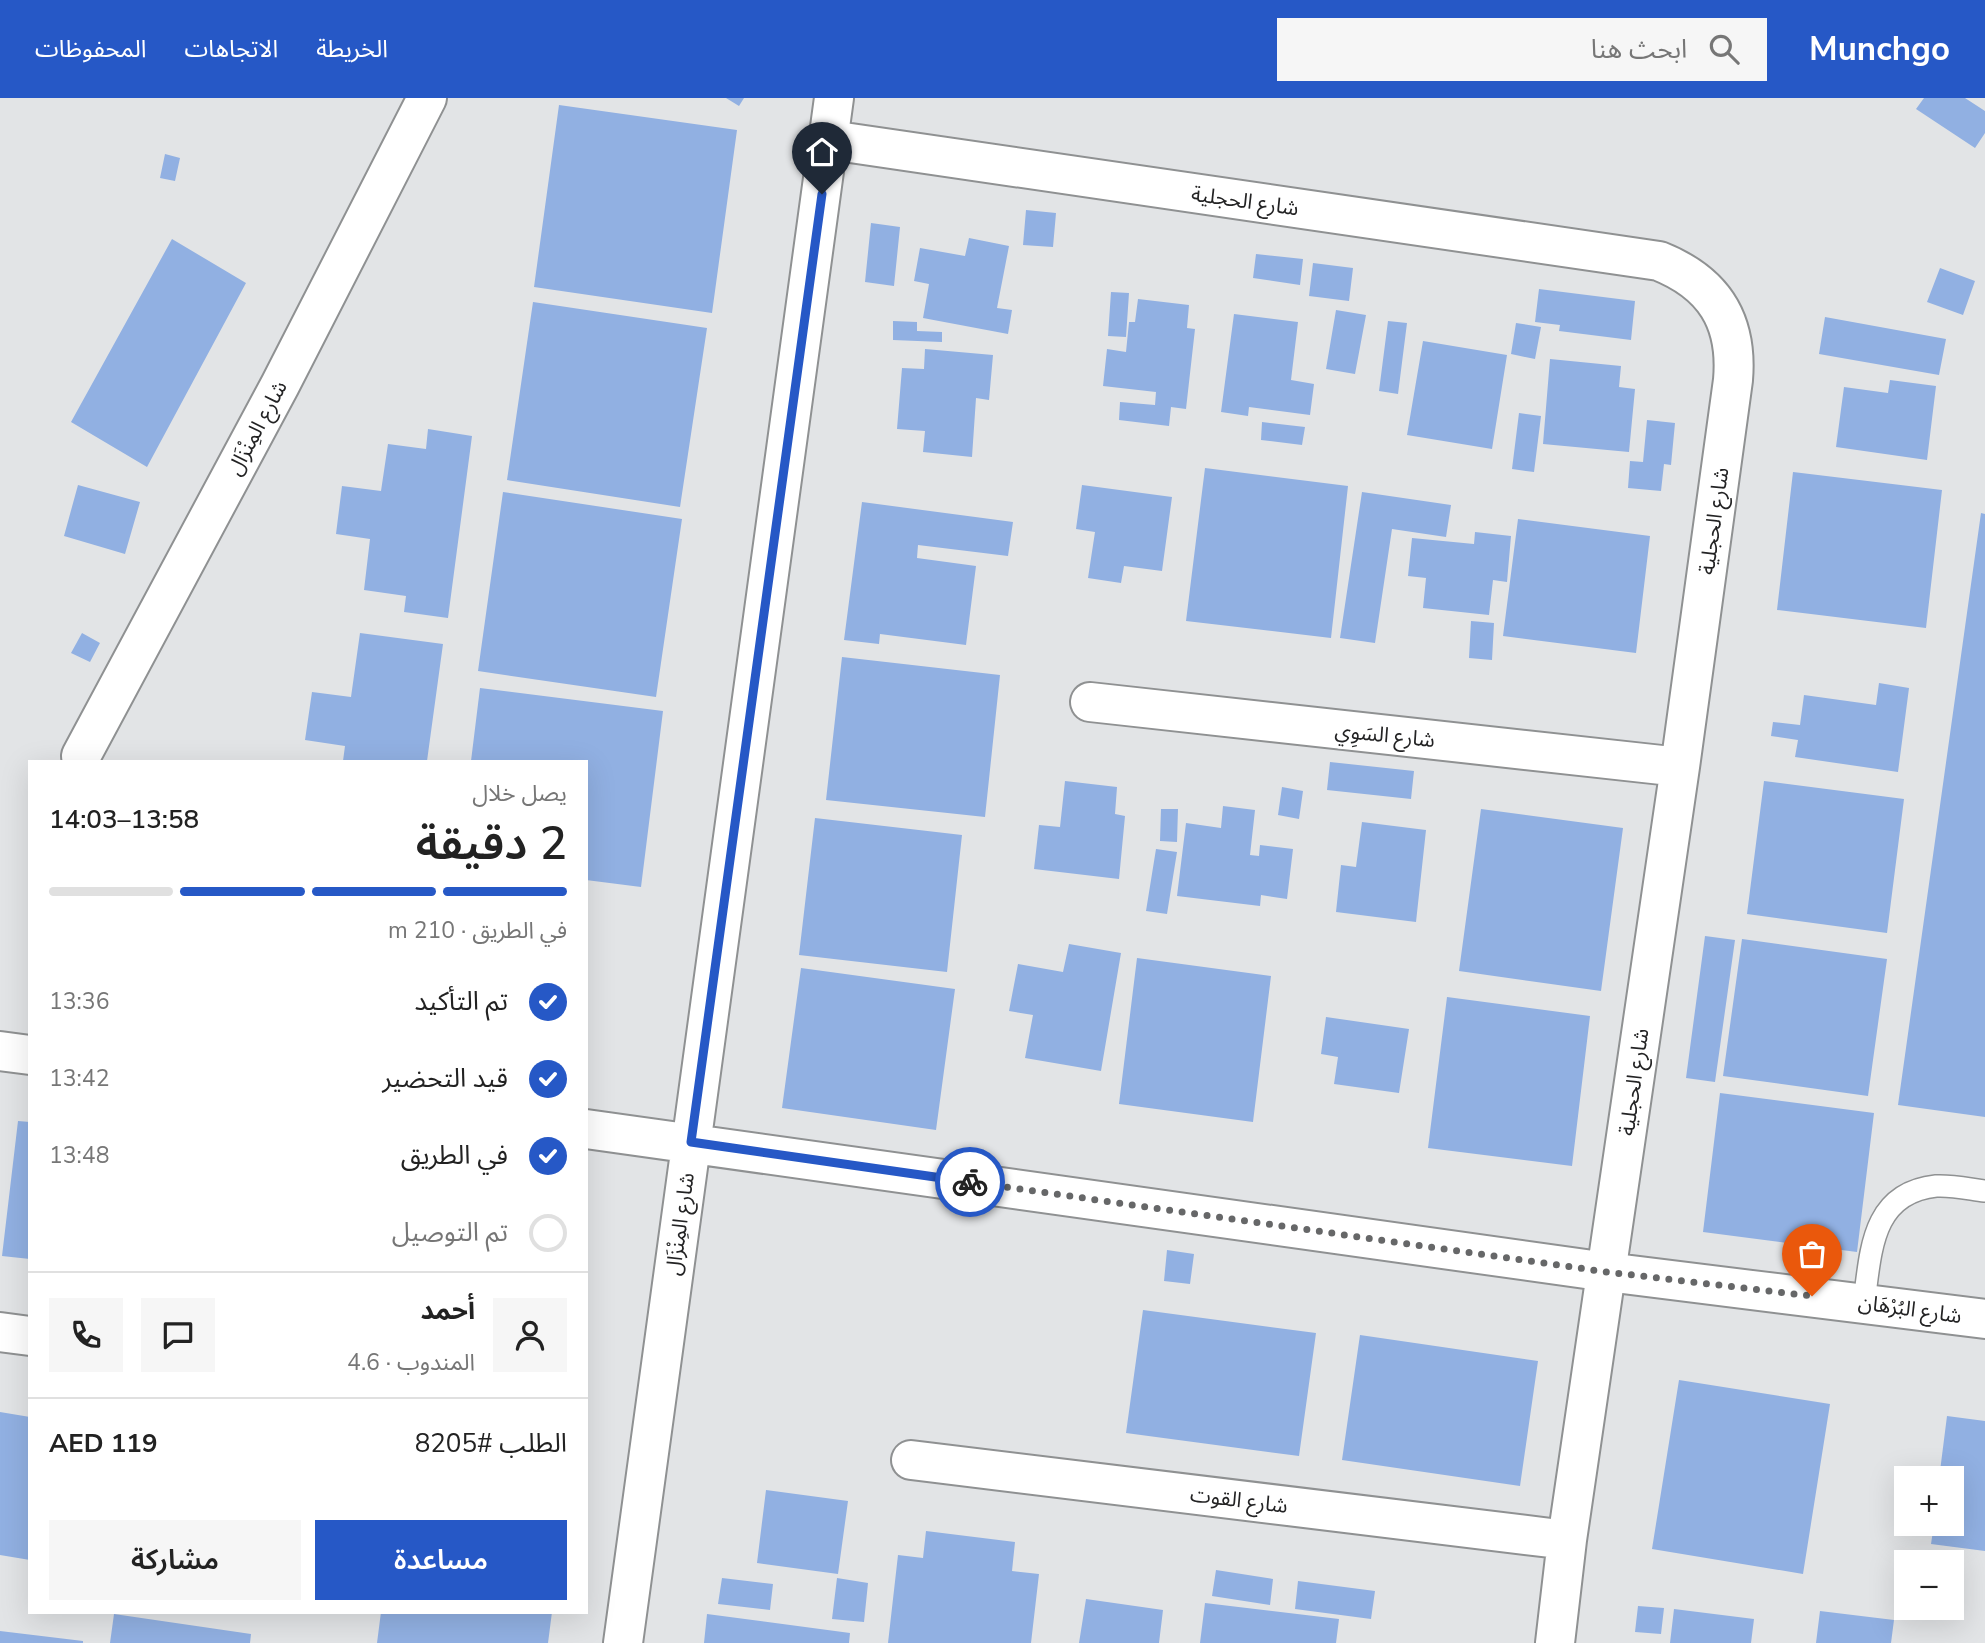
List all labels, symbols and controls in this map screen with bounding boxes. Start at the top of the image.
search box [1277,18,1767,81]
text: Munchgo [1809,27,1950,72]
icon: search [1705,30,1743,68]
text: ابحث هنا [1591,32,1687,67]
text: المحفوظات [35,33,146,65]
text: الاتجاهات [184,33,278,65]
text: الخريطة [316,33,388,65]
pin [792,122,852,194]
icon: home [803,133,841,171]
street label: شارع الحجلية [1189,180,1300,223]
street label: شارع المِنْزَال [220,376,295,481]
street label: شارع الحجلية [1693,466,1736,577]
street label: شارع السَوِي [1333,716,1436,756]
text: يصل خلال [472,778,567,809]
text: 13:58–14:03 [49,802,199,837]
text: 2 دقيقة [416,812,567,875]
text: في الطريق · 210 m [388,915,567,946]
icon: check [529,983,567,1021]
text: تم التأكيد [415,984,508,1019]
text: 13:36 [49,986,109,1017]
street label: شارع الحجلية [1613,1027,1656,1138]
icon: check [529,1060,567,1098]
text: قيد التحضير [382,1061,508,1096]
text: 13:42 [49,1063,109,1094]
icon: check [529,1137,567,1175]
text: في الطريق [401,1138,508,1173]
text: 13:48 [49,1140,109,1171]
courier [935,1147,1005,1217]
icon: bike [951,1163,989,1201]
street label: شارع المِنْزَال [659,1171,702,1277]
text: تم التوصيل [392,1215,508,1250]
pin [1782,1224,1842,1296]
icon: bag [1793,1235,1831,1273]
street label: شارع البُرْهَان [1856,1288,1963,1331]
text: أحمد [421,1293,475,1328]
button: phone [49,1298,123,1372]
button: chat [141,1298,215,1372]
button: person [493,1298,567,1372]
text: المندوب · 4.6 [347,1347,475,1378]
text: AED 119 [49,1426,158,1461]
text: الطلب #8205 [415,1426,567,1461]
map controls [1894,1466,1964,1620]
button: + [1894,1466,1964,1536]
street label: شارع القوت [1189,1480,1289,1521]
button: مشاركة [49,1520,301,1600]
button: مساعدة [315,1520,567,1600]
button: − [1894,1550,1964,1620]

